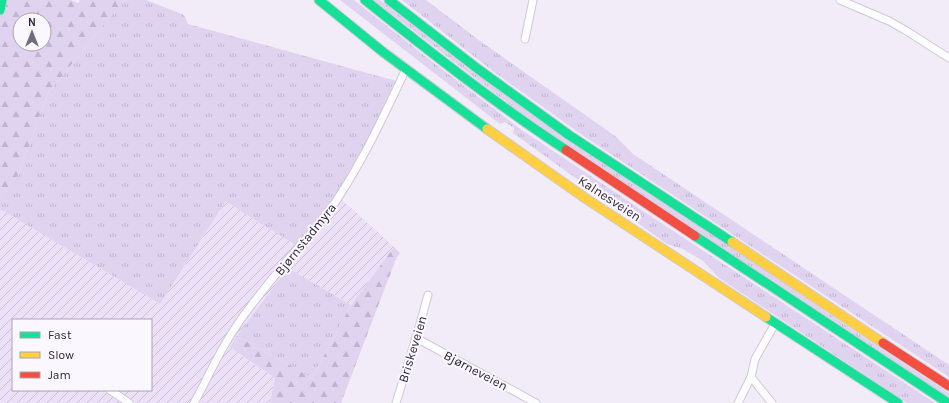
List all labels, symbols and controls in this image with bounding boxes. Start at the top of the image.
north arrow [12,12,52,52]
text: N [28,16,36,29]
street label: Kalnesveien [576,173,644,224]
street label: Bjørnstadmyra [272,200,339,278]
street label: Briskeveien [395,314,430,384]
legend [12,319,152,391]
text: Fast [48,328,72,342]
street label: Bjørneveien [441,347,510,394]
text: Slow [48,348,74,362]
text: Jam [48,368,71,382]

